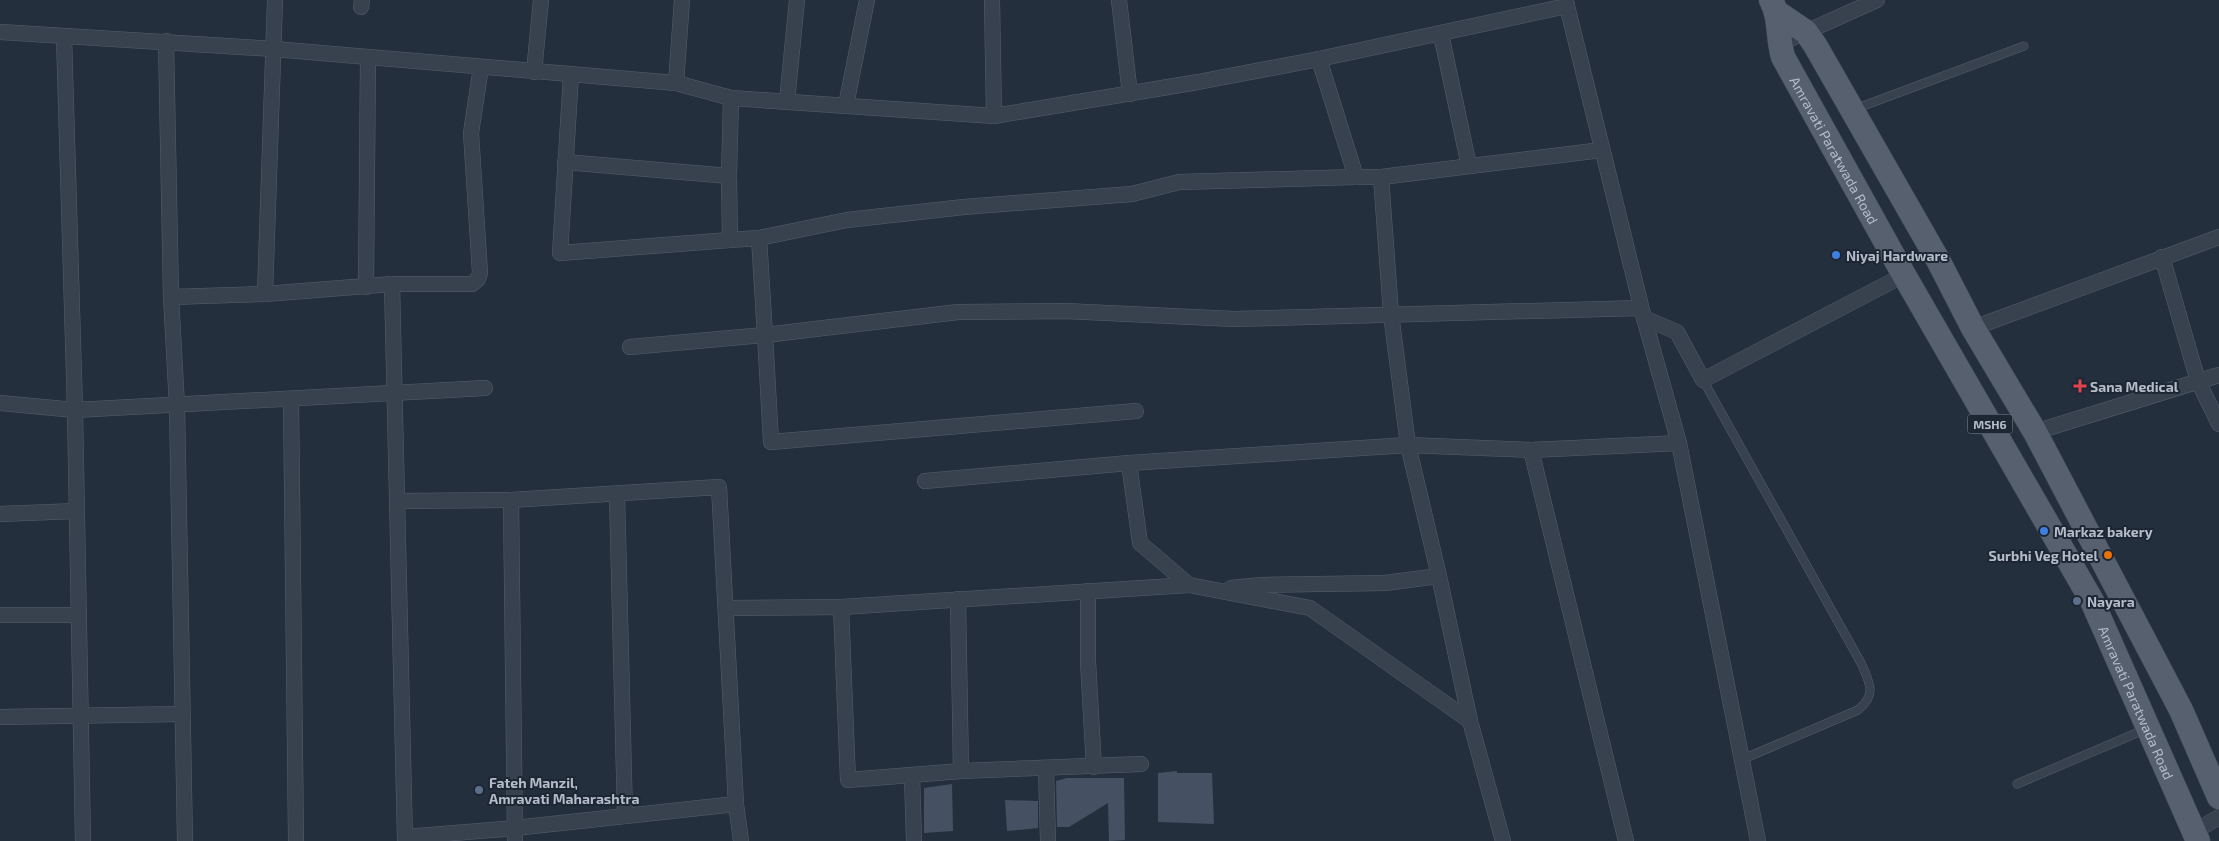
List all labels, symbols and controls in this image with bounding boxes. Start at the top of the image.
street label: Amravati Paratwada Road [1787,73,1882,227]
place label: Niyaj Hardware [1846,247,1948,264]
marker: Niyaj Hardware [1830,249,1842,261]
place label: Sana Medical [2090,378,2179,395]
marker: Sana Medical [2074,380,2086,392]
road number: MSH6 [1968,414,2012,434]
place label: Markaz bakery [2054,523,2153,540]
marker: Markaz bakery [2038,525,2050,537]
place label: Surbhi Veg Hotel [1989,547,2098,564]
marker: Surbhi Veg Hotel [2102,549,2114,561]
place label: Nayara [2087,593,2135,610]
marker: Nayara [2071,595,2083,607]
street label: Amravati Paratwada Road [2095,623,2178,782]
place label: Fateh Manzil, Amravati Maharashtra [489,774,639,807]
marker: Fateh Manzil, Amravati Maharashtra [473,784,485,796]

